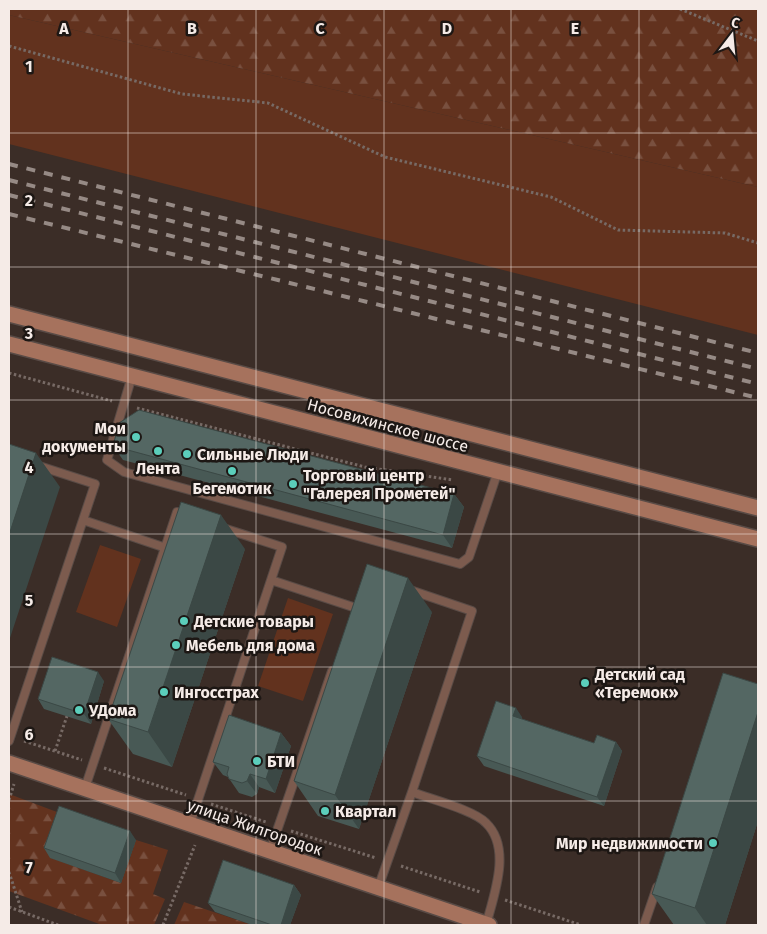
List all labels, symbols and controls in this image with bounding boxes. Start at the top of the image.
north arrow [707,10,757,60]
text: С [729,14,742,32]
text: A [58,19,69,38]
text: B [187,19,197,38]
text: C [315,19,325,38]
text: D [442,19,452,38]
text: E [571,19,579,38]
text: 1 [25,57,33,76]
text: 2 [25,191,33,210]
text: 3 [24,324,33,343]
street label: Носовихинское шоссе [305,395,470,456]
place label: Мои документы [42,419,126,456]
marker: Мои документы [130,431,142,443]
marker: Лента [152,445,164,457]
place label: Сильные Люди [197,445,309,464]
marker: Сильные Люди [181,448,193,460]
text: 4 [24,458,34,477]
place label: Лента [136,459,180,478]
marker: Бегемотик [226,465,238,477]
place label: Торговый центр "Галерея Прометей" [303,466,455,503]
marker: Торговый центр "Галерея Прометей" [287,478,299,490]
place label: Бегемотик [192,479,272,498]
text: 5 [25,591,34,610]
place label: Детские товары [193,612,314,631]
marker: Детские товары [178,615,190,627]
place label: Мебель для дома [186,636,315,655]
marker: Мебель для дома [170,639,182,651]
place label: Детский сад «Теремок» [594,665,685,702]
marker: Детский сад «Теремок» [579,677,591,689]
place label: Ингосстрах [174,683,260,702]
marker: Ингосстрах [158,686,170,698]
place label: УДома [88,701,137,720]
marker: УДома [73,704,85,716]
text: 6 [24,725,34,744]
place label: БТИ [267,752,295,771]
marker: БТИ [251,755,263,767]
street label: улица Жилгородок [185,795,326,860]
place label: Квартал [335,802,396,821]
marker: Квартал [319,805,331,817]
place label: Мир недвижимости [556,834,703,853]
marker: Мир недвижимости [707,837,719,849]
text: 7 [25,858,33,877]

